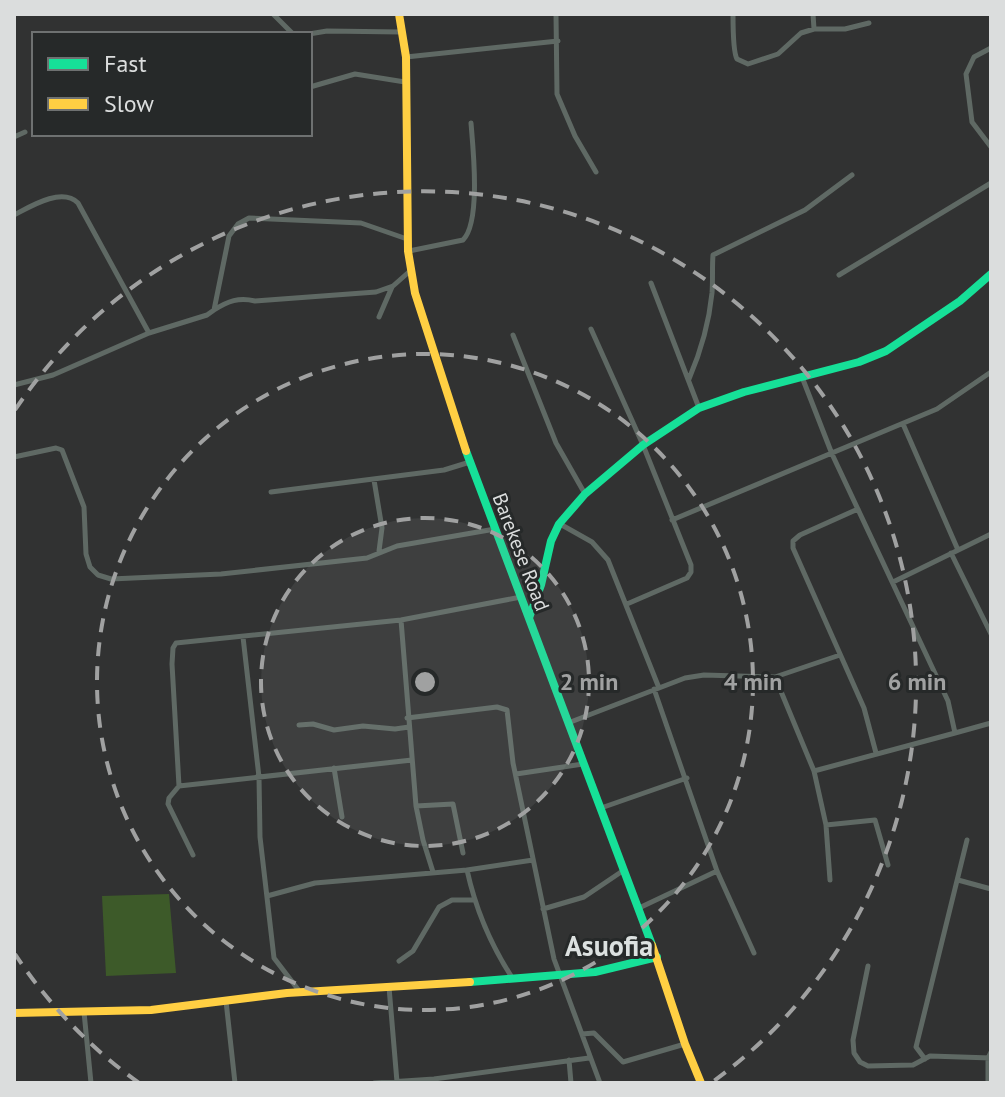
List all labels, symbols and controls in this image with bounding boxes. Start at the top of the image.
legend [32,32,312,136]
text: Fast [104,48,147,79]
text: Slow [104,88,154,119]
street label: Barekese Road [487,489,555,615]
text: 2 min [560,666,618,697]
text: 4 min [724,666,782,697]
text: 6 min [888,666,946,697]
centre of rings [411,668,439,696]
district label: Asuofia [565,927,653,964]

